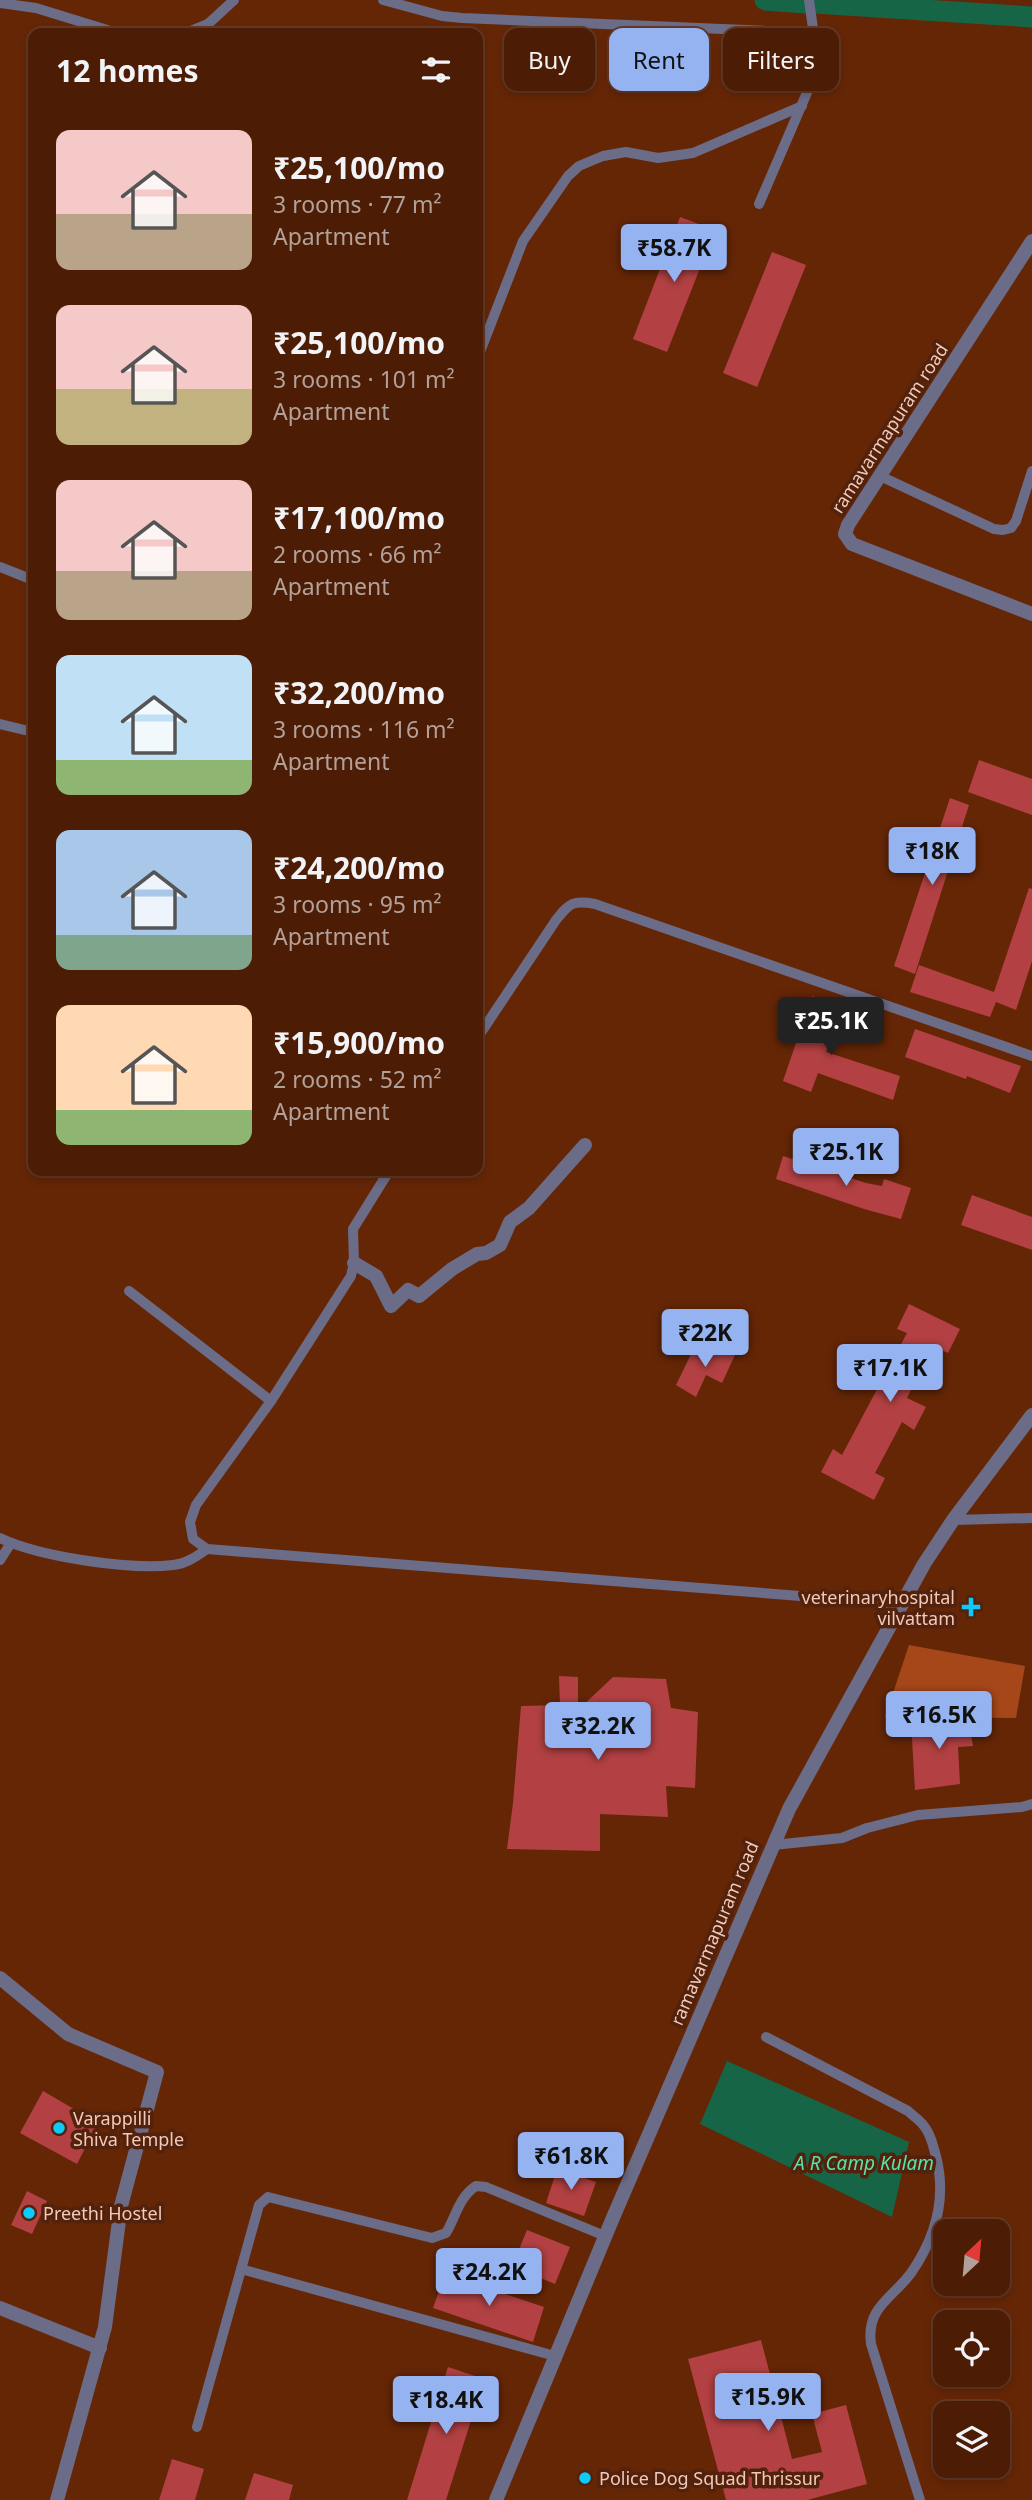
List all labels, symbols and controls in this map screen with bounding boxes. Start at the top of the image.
chip: Buy [504,28,595,91]
chip: Rent [609,28,709,91]
chip: Filters [723,28,839,91]
text: 12 homes [56,50,199,91]
icon: filters [417,51,455,89]
text: ₹25,100/mo [273,147,445,188]
icon: home [112,158,196,242]
text: 3 rooms · 77 m² [273,188,442,220]
text: Apartment [273,220,390,252]
pin: ₹58.7K [617,224,731,284]
text: ₹58.7K [637,231,711,263]
text: ₹25,100/mo [273,322,445,363]
icon: home [112,333,196,417]
street label: ramavarmapuram road [825,339,953,517]
text: 3 rooms · 101 m² [273,363,455,395]
text: Apartment [273,395,390,427]
text: ₹17,100/mo [273,497,445,538]
icon: home [112,508,196,592]
text: 2 rooms · 66 m² [273,538,442,570]
text: Apartment [273,570,390,602]
text: ₹32,200/mo [273,672,445,713]
icon: home [112,683,196,767]
text: 3 rooms · 116 m² [273,713,455,745]
text: Apartment [273,745,390,777]
pin: ₹18K [891,828,973,887]
text: ₹18K [905,834,959,866]
text: ₹24,200/mo [273,847,445,888]
icon: home [112,858,196,942]
text: 3 rooms · 95 m² [273,888,442,920]
text: Apartment [273,920,390,952]
pin: ₹25.1K [774,998,888,1057]
text: ₹25.1K [794,1004,868,1036]
text: ₹15,900/mo [273,1022,445,1063]
icon: home [112,1033,196,1117]
text: 2 rooms · 52 m² [273,1063,442,1095]
text: Apartment [273,1095,390,1127]
pin: ₹25.1K [789,1128,903,1188]
text: ₹25.1K [809,1135,883,1167]
pin: ₹22K [664,1310,746,1369]
text: ₹22K [678,1316,732,1348]
pin: ₹17.1K [833,1344,947,1404]
text: ₹17.1K [853,1351,927,1383]
place label: veterinaryhospital vilvattam [802,1585,955,1630]
marker: veterinaryhospital vilvattam [961,1597,981,1617]
pin: ₹16.5K [882,1692,996,1751]
text: ₹16.5K [902,1698,976,1730]
pin: ₹32.2K [541,1702,655,1762]
text: ₹32.2K [561,1709,635,1741]
street label: ramavarmapuram road [664,1837,764,2029]
place label: Varappilli Shiva Temple [73,2106,184,2151]
marker: Varappilli Shiva Temple [51,2120,67,2136]
pin: ₹61.8K [514,2132,628,2192]
text: ₹61.8K [534,2139,608,2171]
water label: A R Camp Kulam [792,2150,934,2176]
place label: Preethi Hostel [43,2201,162,2225]
marker: Preethi Hostel [21,2205,37,2221]
north arrow [933,2219,1010,2296]
map controls [933,2219,1010,2478]
pin: ₹24.2K [432,2248,546,2308]
text: ₹24.2K [452,2255,526,2287]
button: locate [933,2310,1010,2387]
pin: ₹15.9K [711,2374,825,2433]
pin: ₹18.4K [389,2376,503,2436]
text: ₹15.9K [731,2380,805,2412]
text: ₹18.4K [409,2383,483,2415]
button: layers [933,2401,1010,2478]
place label: Police Dog Squad Thrissur [599,2466,821,2490]
marker: Police Dog Squad Thrissur [577,2470,593,2486]

